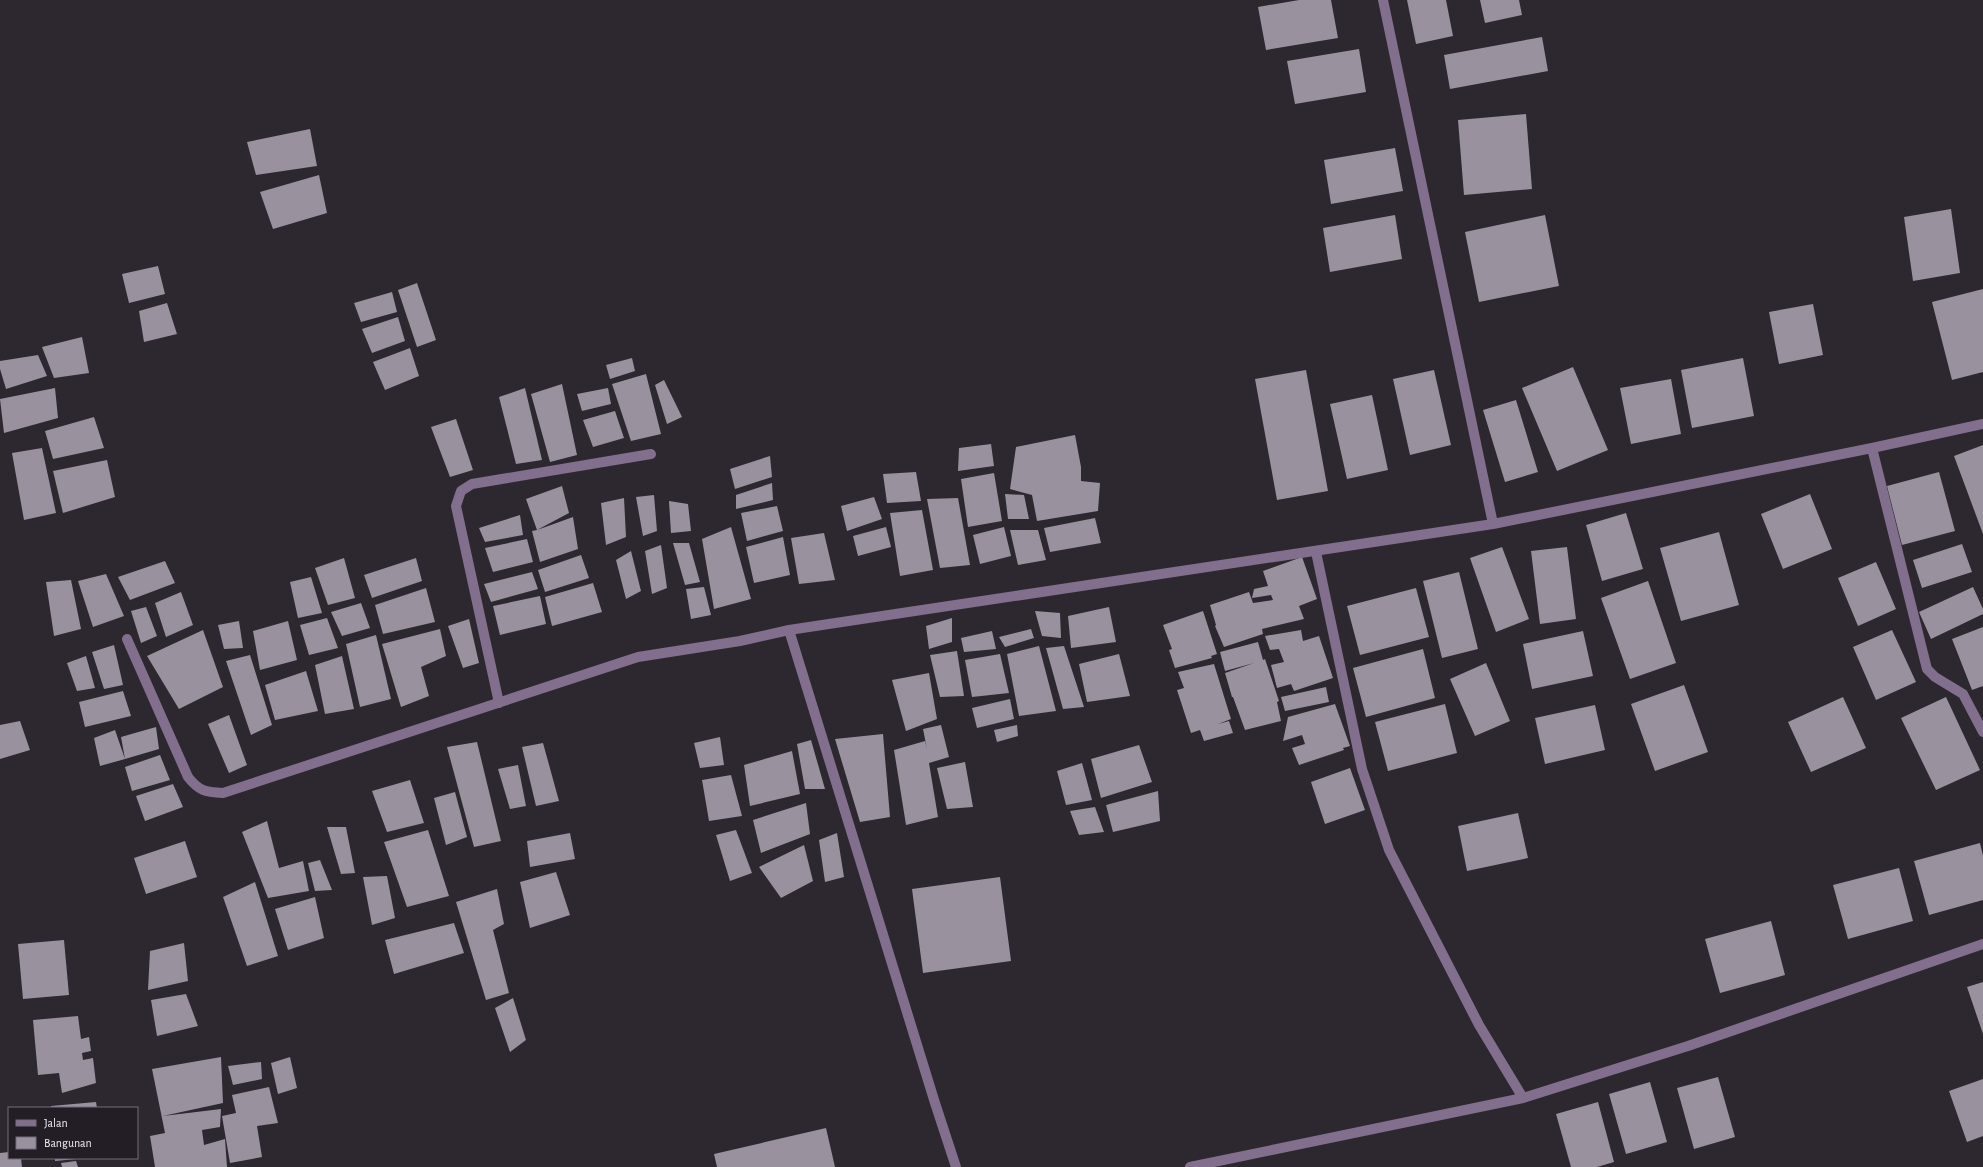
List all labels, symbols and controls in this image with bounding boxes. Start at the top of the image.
legend [8,1107,138,1159]
text: Jalan [44,1117,68,1129]
text: Bangunan [44,1137,92,1149]

